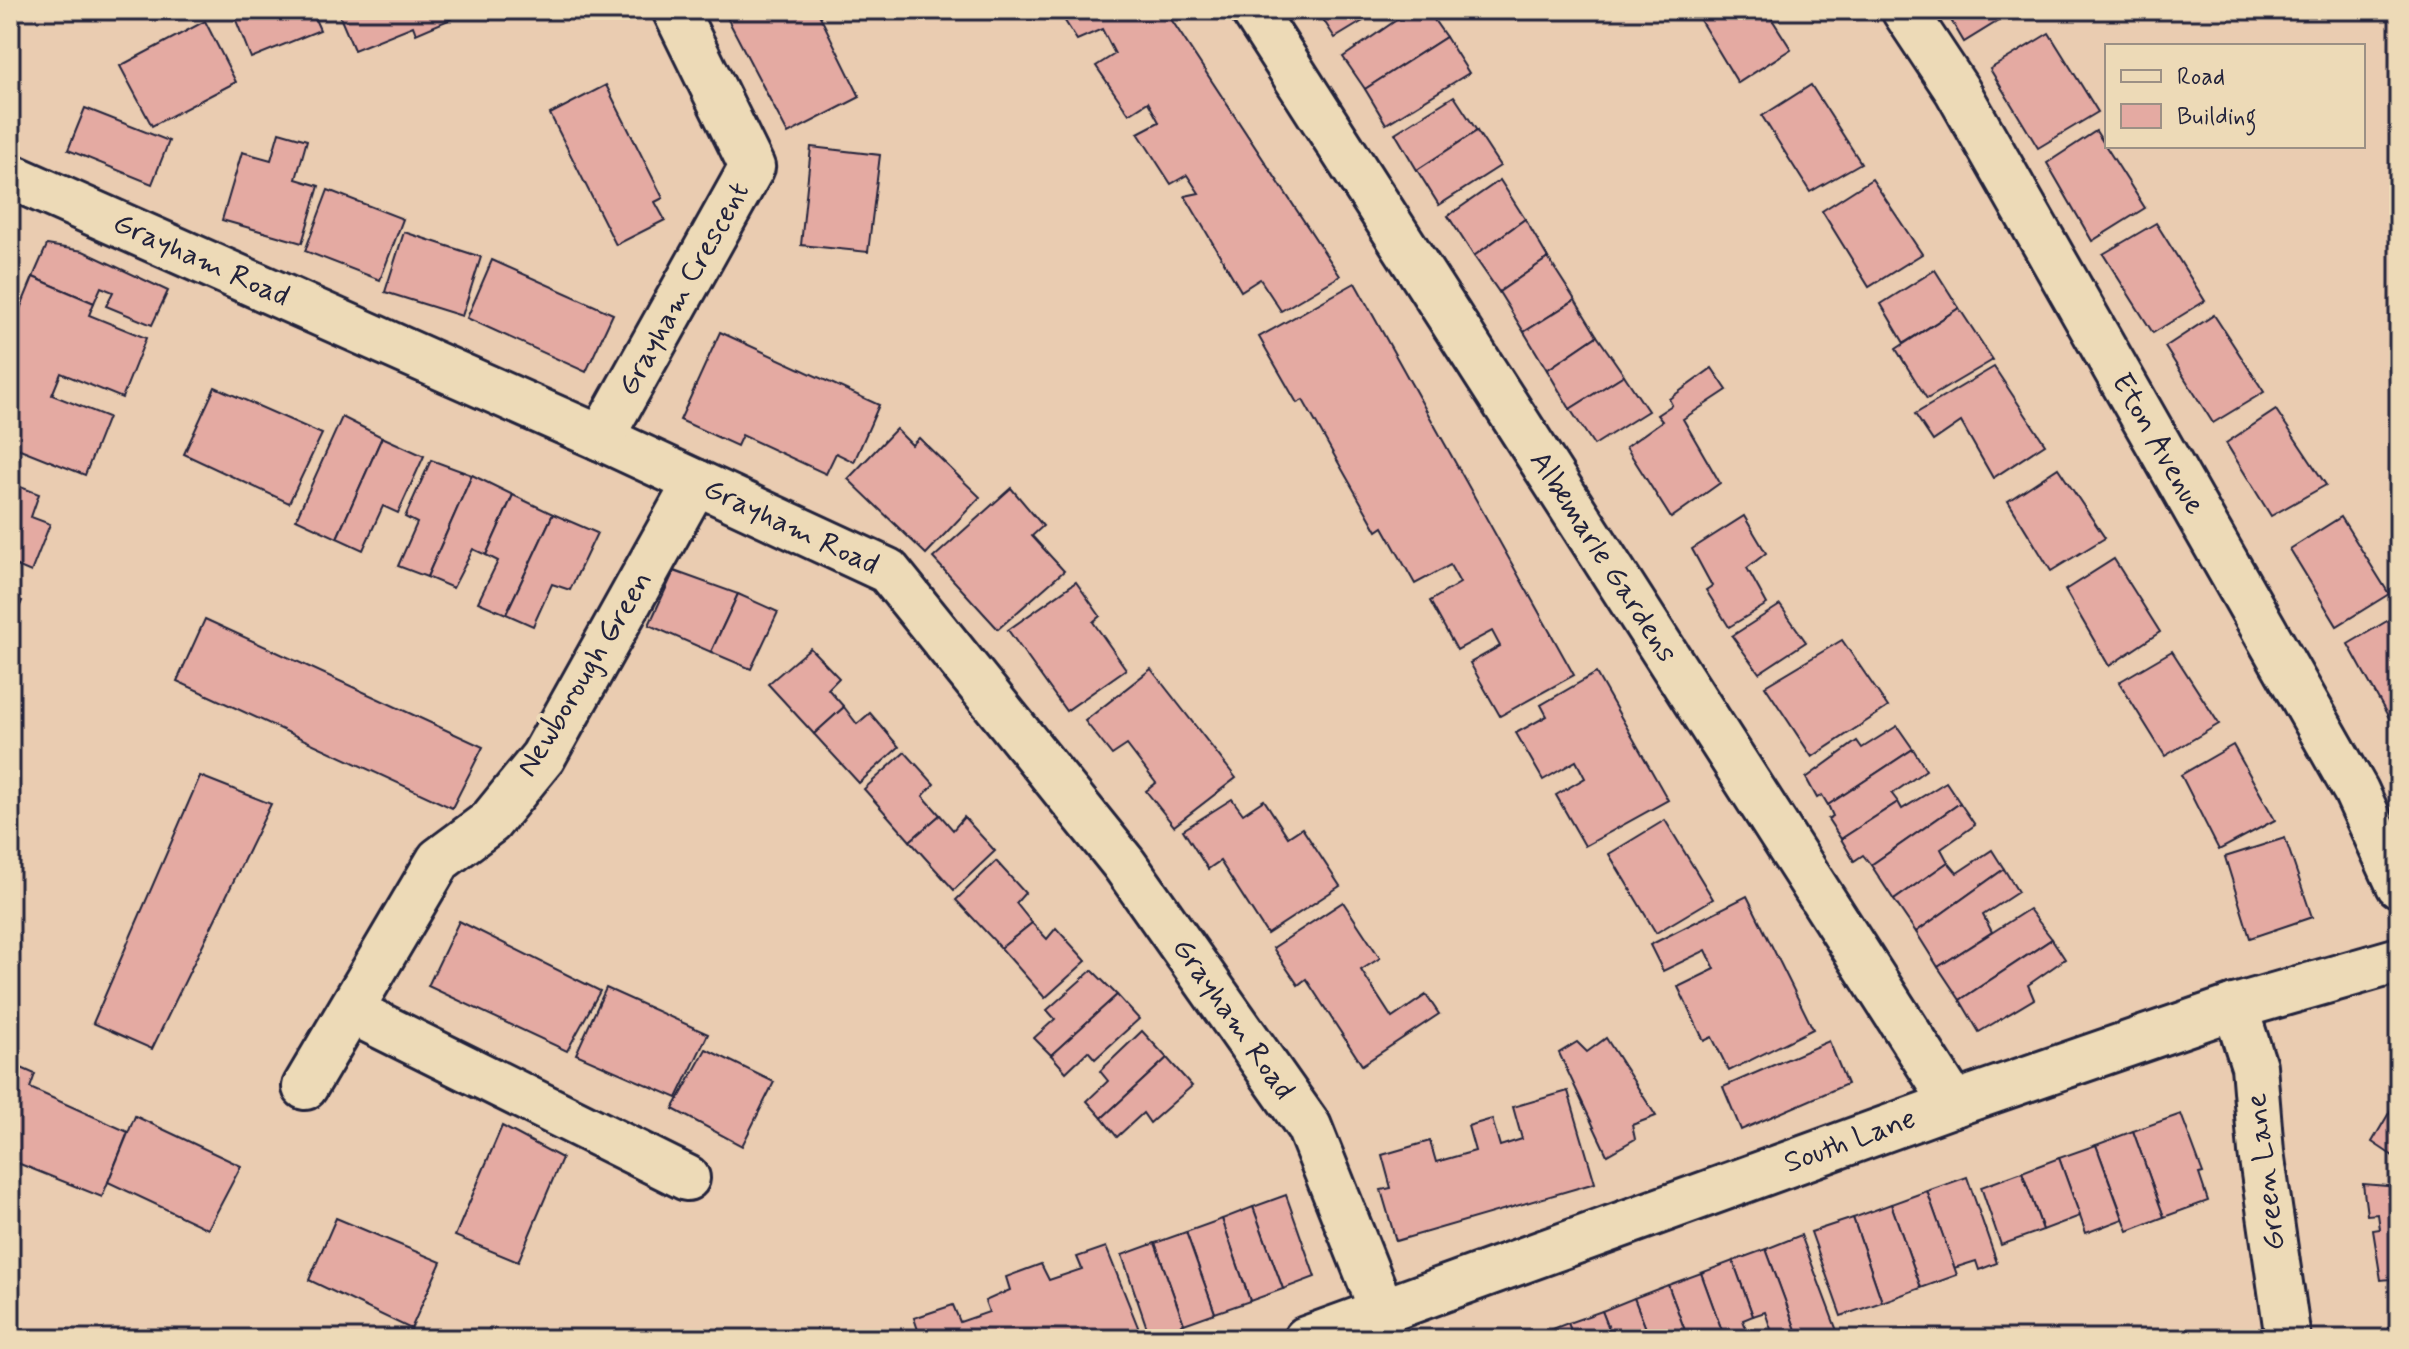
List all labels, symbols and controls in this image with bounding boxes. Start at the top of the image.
legend [2105,44,2365,148]
text: Road [2177,62,2225,93]
text: Building [2177,102,2257,136]
street label: Grayham Crescent [609,175,759,403]
street label: Grayham Road [107,204,295,316]
street label: Eton Avenue [2102,366,2214,522]
street label: Albemarle Gardens [1520,444,1686,670]
street label: Grayham Road [697,469,885,585]
street label: Newborough Green [508,564,662,784]
street label: Grayham Road [1163,930,1303,1108]
street label: Green Lane [2237,1091,2295,1253]
street label: South Lane [1779,1099,1921,1183]

